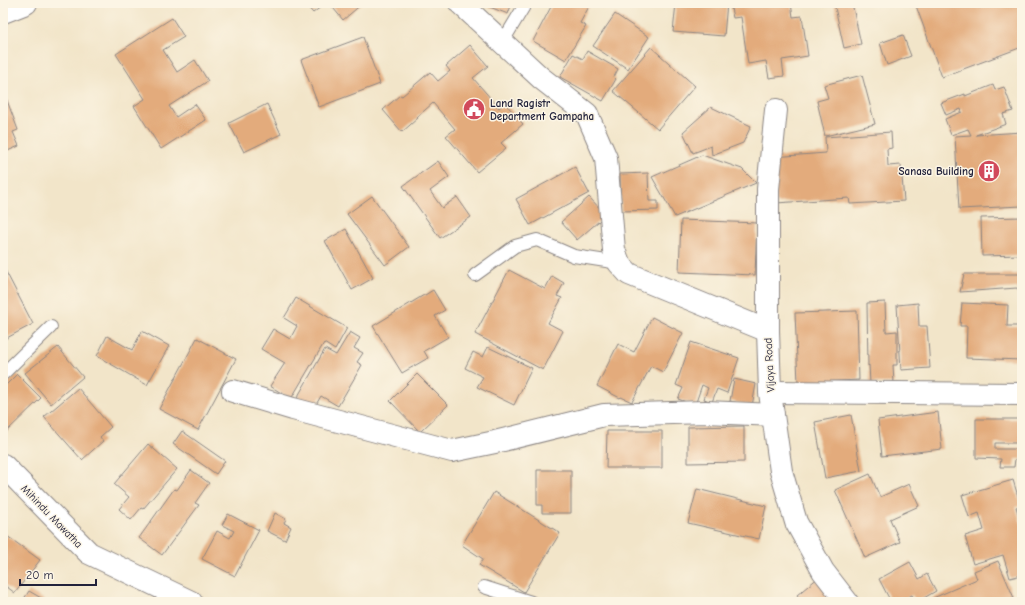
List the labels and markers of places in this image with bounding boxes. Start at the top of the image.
public building icon: Land Ragistr Department Gampaha [461,96,487,122]
place label: Land Ragistr Department Gampaha [490,97,594,123]
building icon: Sanasa Building [976,158,1002,184]
place label: Sanasa Building [899,165,974,178]

